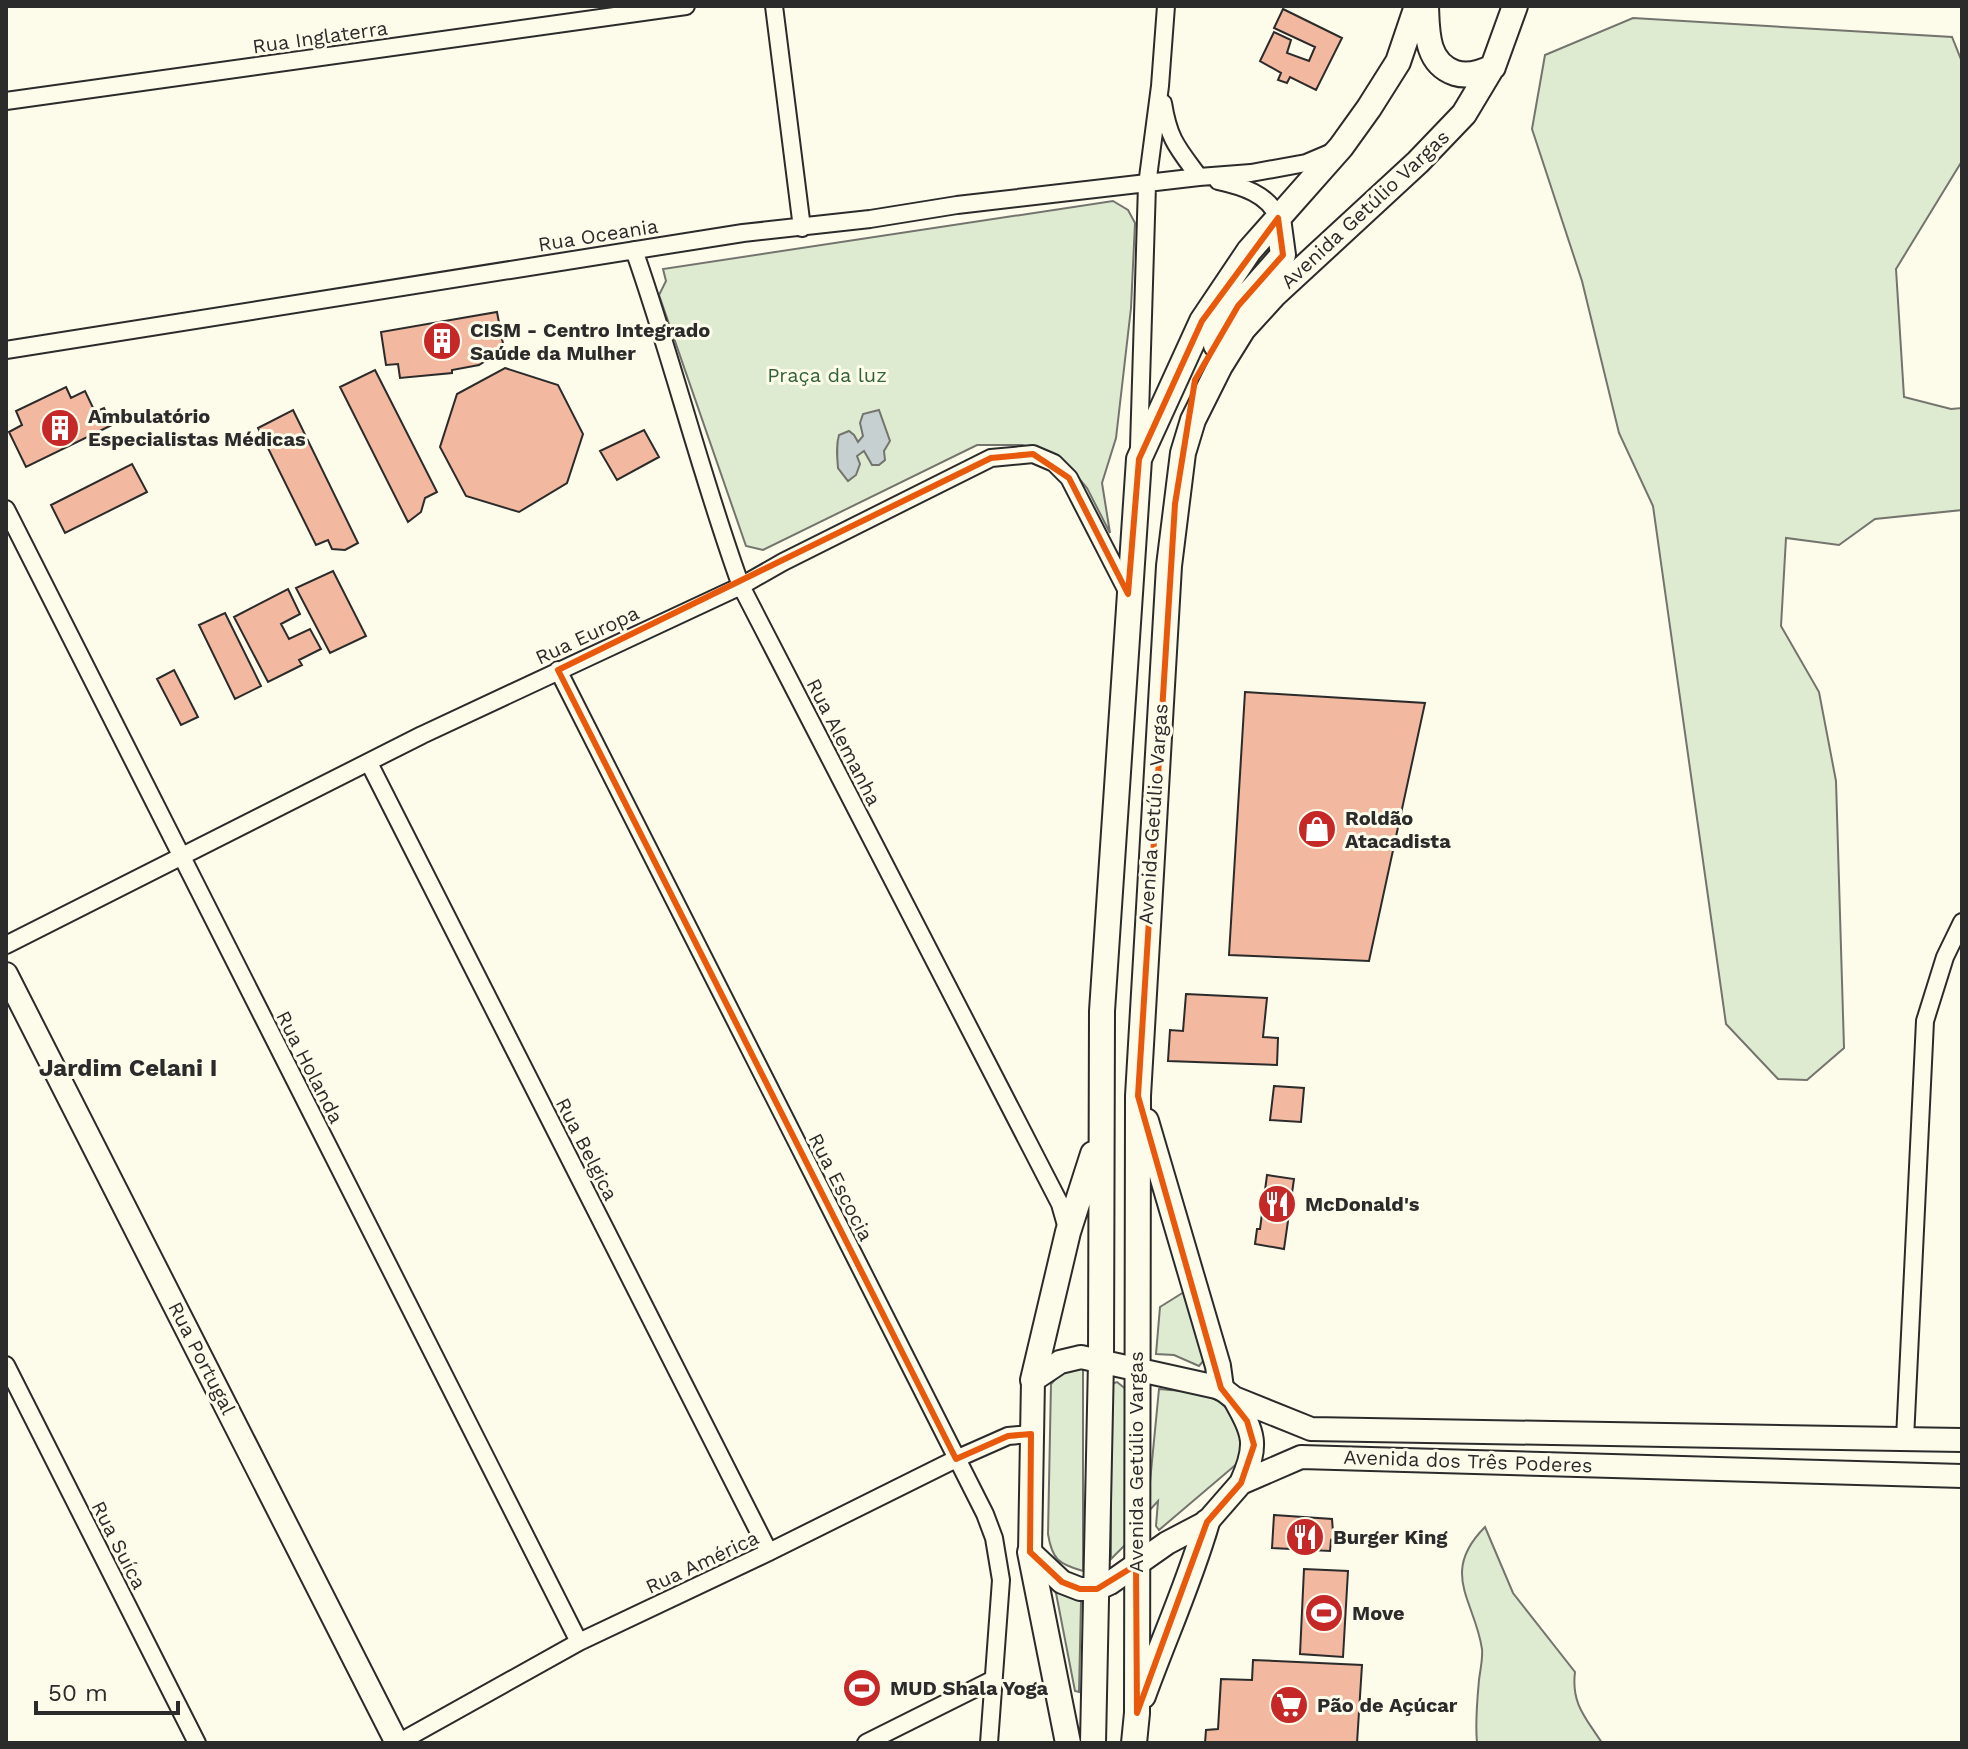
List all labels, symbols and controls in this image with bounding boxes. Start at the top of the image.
street label: Rua Inglaterra [251,16,389,58]
street label: Avenida Getúlio Vargas [1276,125,1454,293]
street label: Rua Oceania [536,214,660,256]
place label: CISM - Centro Integrado Saúde da Mulher [470,318,710,365]
building icon: CISM - Centro Integrado Saúde da Mulher [421,320,463,362]
park label: Praça da luz [767,363,887,387]
place label: Ambulatório Especialistas Médicas [88,404,306,451]
building icon: Ambulatório Especialistas Médicas [39,407,81,449]
street label: Rua Europa [531,601,643,669]
street label: Rua Alemanha [802,674,886,810]
street label: Avenida Getúlio Vargas [1133,703,1173,925]
place label: Roldão Atacadista [1345,806,1451,853]
shop icon: Roldão Atacadista [1296,808,1338,850]
street label: Rua Holanda [271,1007,349,1127]
district label: Jardim Celani I [39,1054,217,1082]
street label: Rua Belgica [551,1094,623,1204]
street label: Rua Escocia [804,1129,878,1245]
restaurant icon: McDonald's [1256,1183,1298,1225]
place label: McDonald's [1305,1192,1420,1216]
street label: Rua Portugal [163,1298,241,1418]
street label: Avenida Getúlio Vargas [1124,1351,1148,1573]
street label: Avenida dos Três Poderes [1343,1445,1593,1477]
street label: Rua Suíca [87,1497,151,1593]
restaurant icon: Burger King [1284,1516,1326,1558]
street label: Rua América [642,1525,762,1599]
place label: Burger King [1333,1525,1448,1549]
sports icon: Move [1303,1592,1345,1634]
place label: Move [1352,1601,1405,1625]
scale bar [36,1665,178,1715]
sports icon: MUD Shala Yoga [841,1667,883,1709]
place label: MUD Shala Yoga [890,1676,1049,1700]
text: 50 m [48,1679,108,1707]
supermarket icon: Pão de Açúcar [1268,1684,1310,1726]
place label: Pão de Açúcar [1317,1693,1458,1717]

